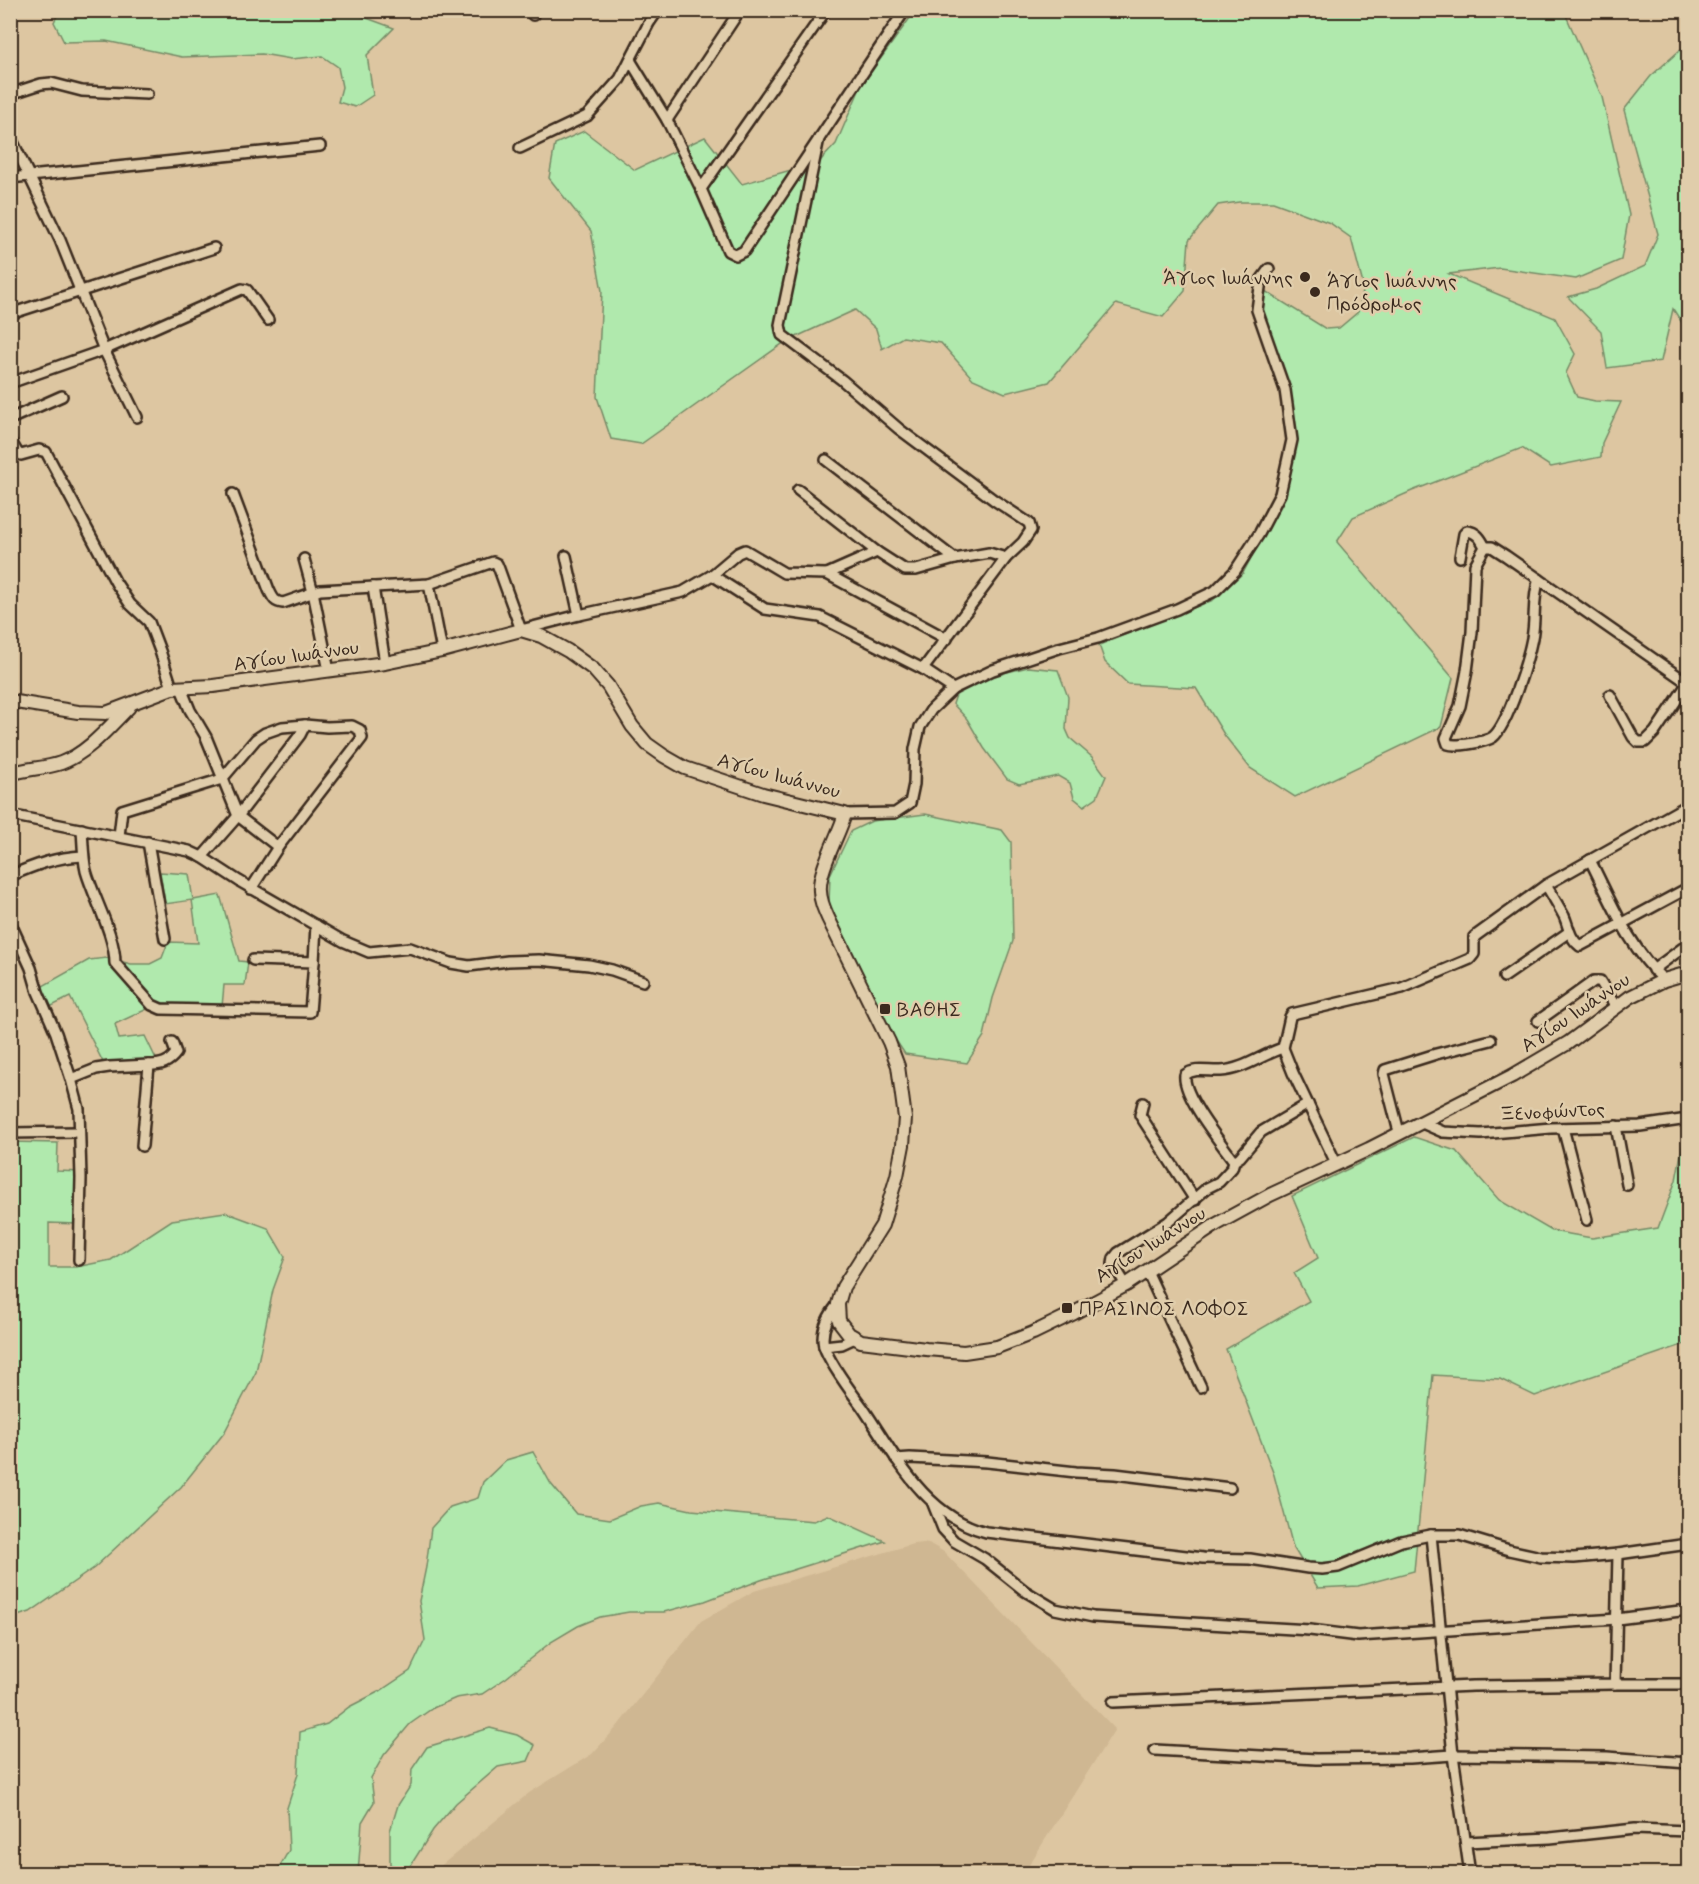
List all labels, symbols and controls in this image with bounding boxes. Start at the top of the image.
place label: Άγιος Ιωάννης [1163,265,1293,292]
place label: Άγιος Ιωάννης Πρόδρομος [1327,268,1457,318]
marker: Άγιος Ιωάννης [1298,270,1312,284]
marker: Άγιος Ιωάννης Πρόδρομος [1308,285,1322,299]
street label: Αγίου Ιωάννου [232,634,361,679]
street label: Αγίου Ιωάννου [714,747,843,806]
street label: Αγίου Ιωάννου [1516,967,1636,1060]
place label: ΒΑΘΗΣ [897,997,961,1024]
marker: ΒΑΘΗΣ [878,1002,892,1016]
street label: Ξενοφώντος [1498,1096,1606,1129]
street label: Αγίου Ιωάννου [1090,1200,1212,1290]
place label: ΠΡΑΣΙΝΟΣ ΛΟΦΟΣ [1079,1296,1249,1323]
marker: ΠΡΑΣΙΝΟΣ ΛΟΦΟΣ [1060,1301,1074,1315]

